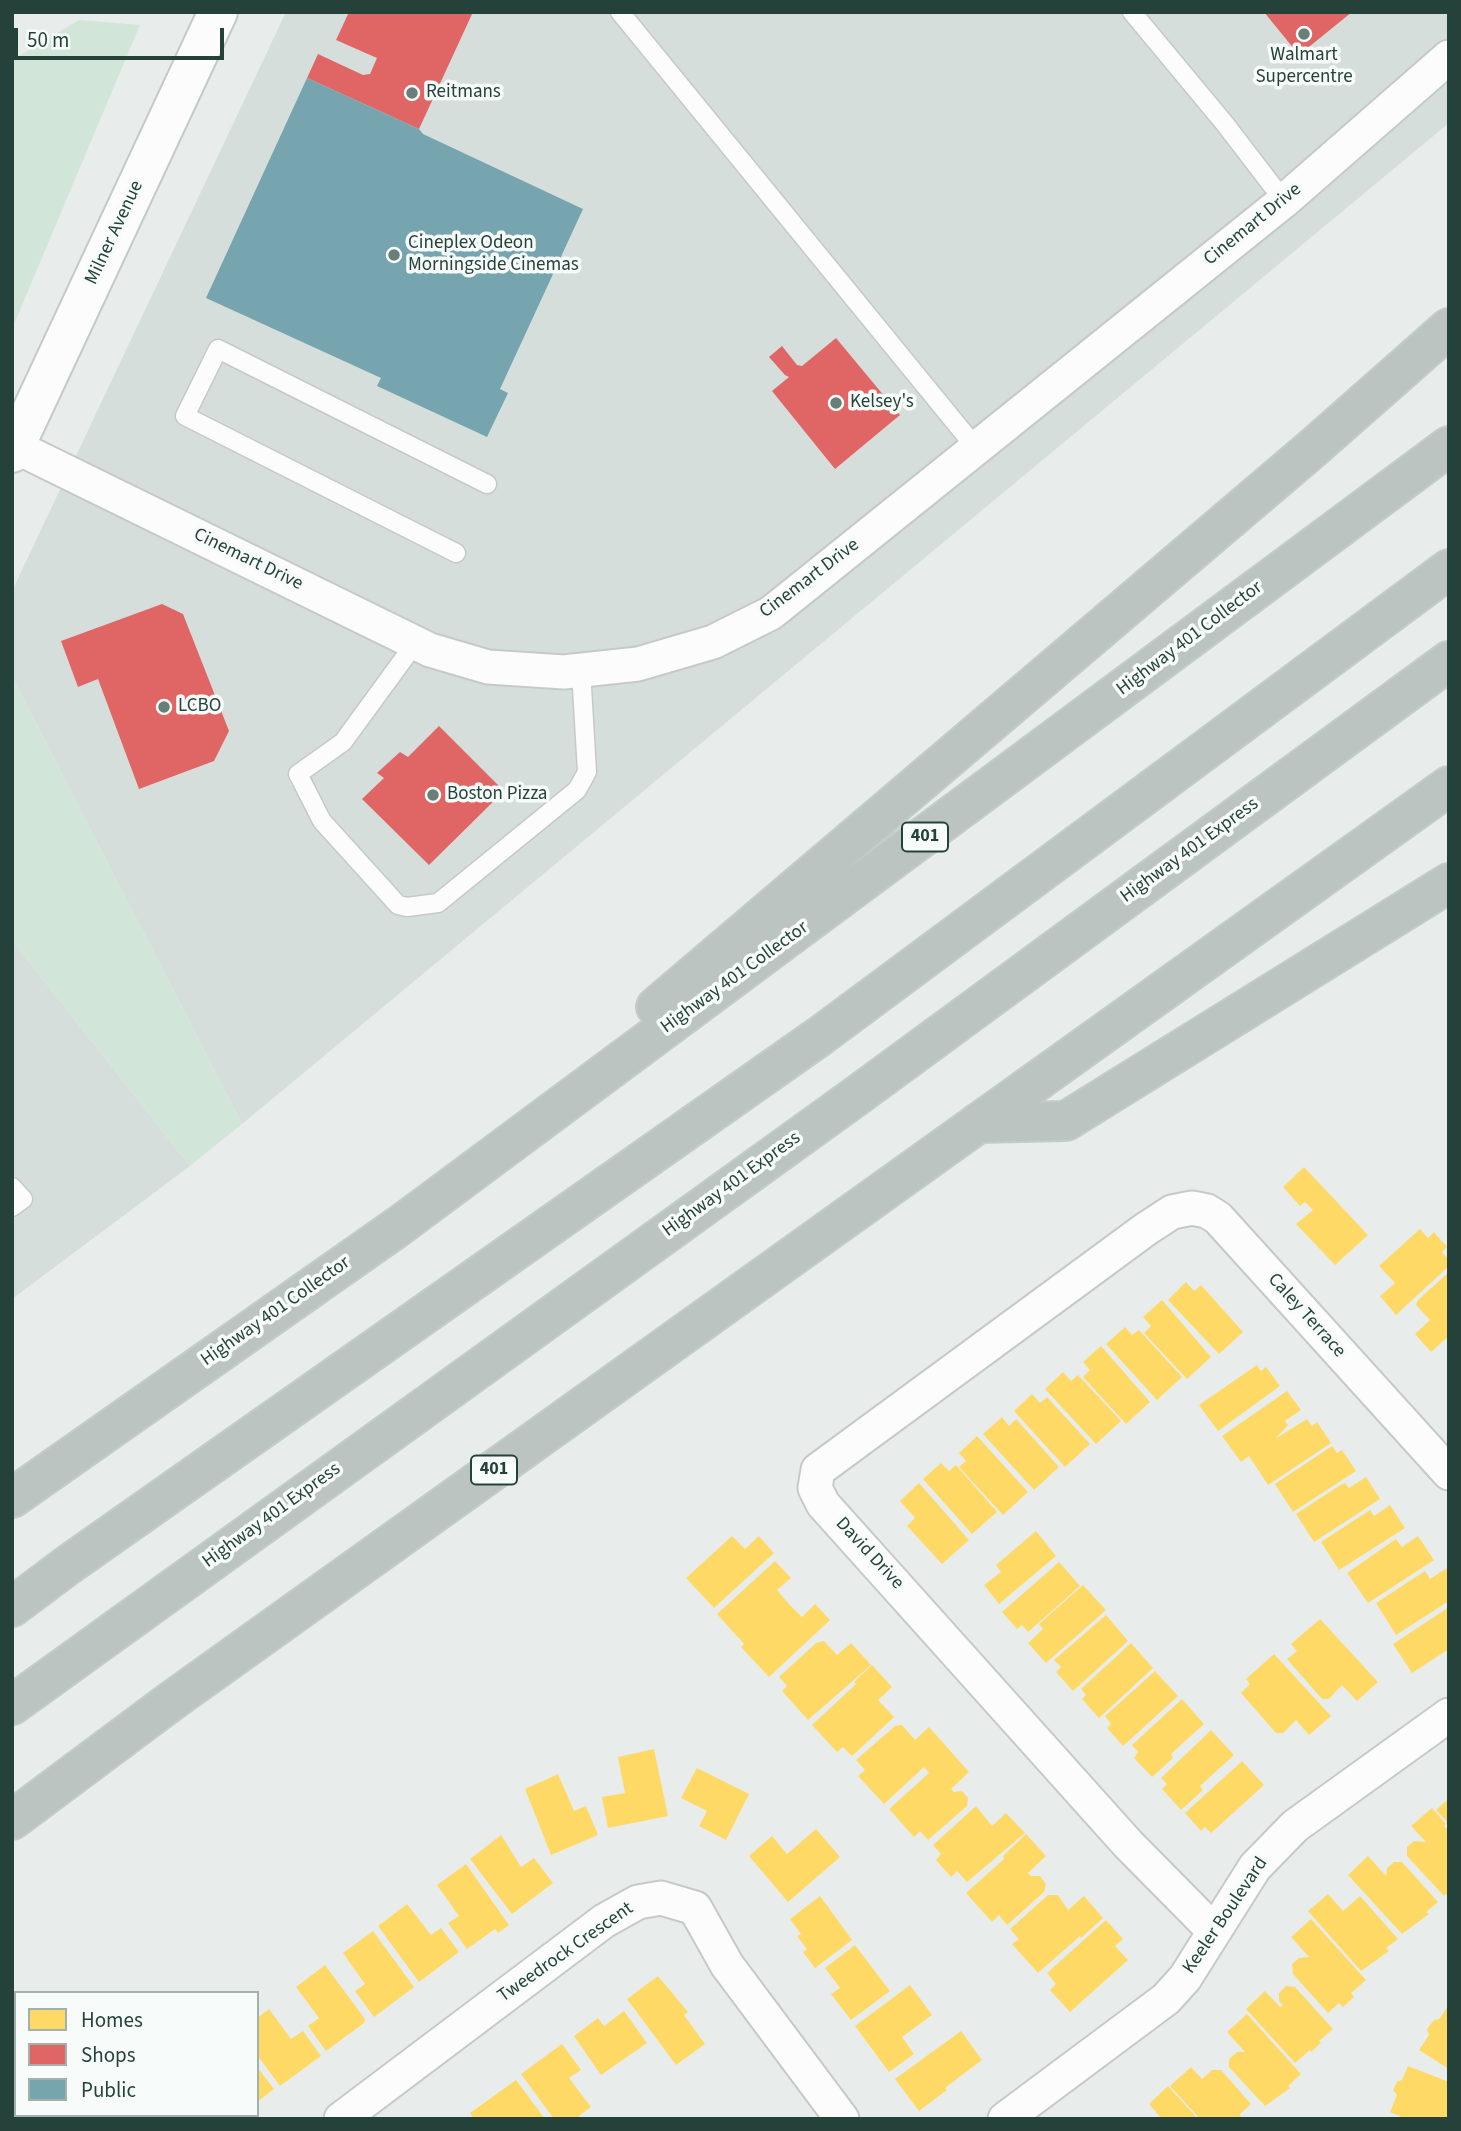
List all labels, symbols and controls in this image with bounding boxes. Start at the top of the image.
scale bar [18,14,228,58]
text: 50 m [27,25,69,55]
marker: Walmart Supercentre [1296,26,1312,42]
place label: Walmart Supercentre [1255,45,1353,89]
place label: Reitmans [426,82,501,104]
marker: Reitmans [404,85,420,101]
street label: Milner Avenue [81,177,149,289]
street label: Cinemart Drive [1200,179,1306,271]
place label: Cineplex Odeon Morningside Cinemas [408,233,579,277]
marker: Cineplex Odeon Morningside Cinemas [386,247,402,263]
place label: Kelsey's [850,392,914,414]
marker: Kelsey's [828,395,844,411]
street label: Cinemart Drive [190,524,306,596]
street label: Cinemart Drive [756,534,864,624]
street label: Highway 401 Collector [1113,577,1267,701]
place label: LCBO [178,696,221,718]
marker: LCBO [156,699,172,715]
place label: Boston Pizza [447,784,547,806]
marker: Boston Pizza [425,787,441,803]
street label: Highway 401 Express [1117,793,1263,909]
road number: 401 [902,822,948,852]
street label: Highway 401 Collector [657,917,813,1039]
street label: Highway 401 Express [659,1127,805,1243]
street label: Highway 401 Collector [197,1252,355,1372]
street label: Caley Terrace [1262,1269,1350,1363]
road number: 401 [471,1456,517,1484]
street label: Highway 401 Express [199,1458,345,1574]
street label: David Drive [830,1513,908,1595]
street label: Keeler Boulevard [1179,1853,1273,1979]
street label: Tweedrock Crescent [494,1898,638,2008]
legend [14,1991,259,2117]
text: Homes [81,2005,143,2035]
text: Shops [81,2040,135,2070]
text: Public [81,2075,136,2105]

